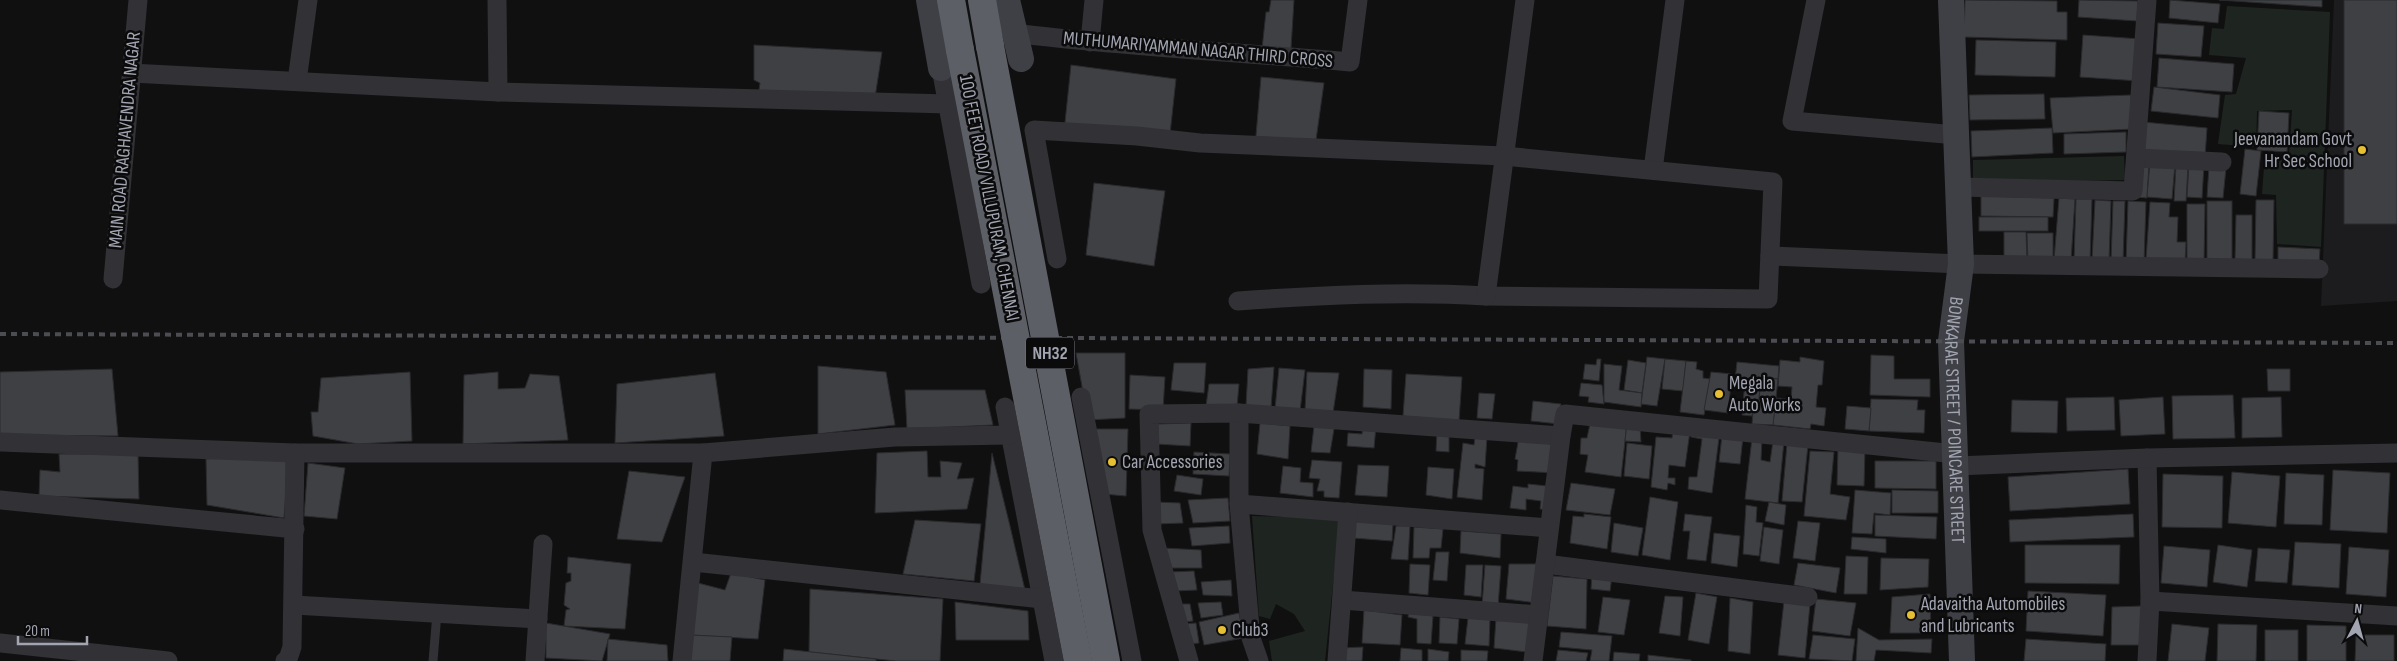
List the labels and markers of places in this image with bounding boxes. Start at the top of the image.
place label: Jeevanandam Govt Hr Sec School [2233,128,2352,173]
marker: Jeevanandam Govt Hr Sec School [2356,144,2368,156]
place label: Megala Auto Works [1728,372,1801,417]
marker: Megala Auto Works [1713,388,1725,400]
place label: Car Accessories [1122,451,1223,474]
marker: Car Accessories [1106,456,1118,468]
place label: Adavaitha Automobiles and Lubricants [1920,593,2065,638]
marker: Adavaitha Automobiles and Lubricants [1905,609,1917,621]
place label: Club3 [1232,619,1269,642]
marker: Club3 [1216,624,1228,636]

